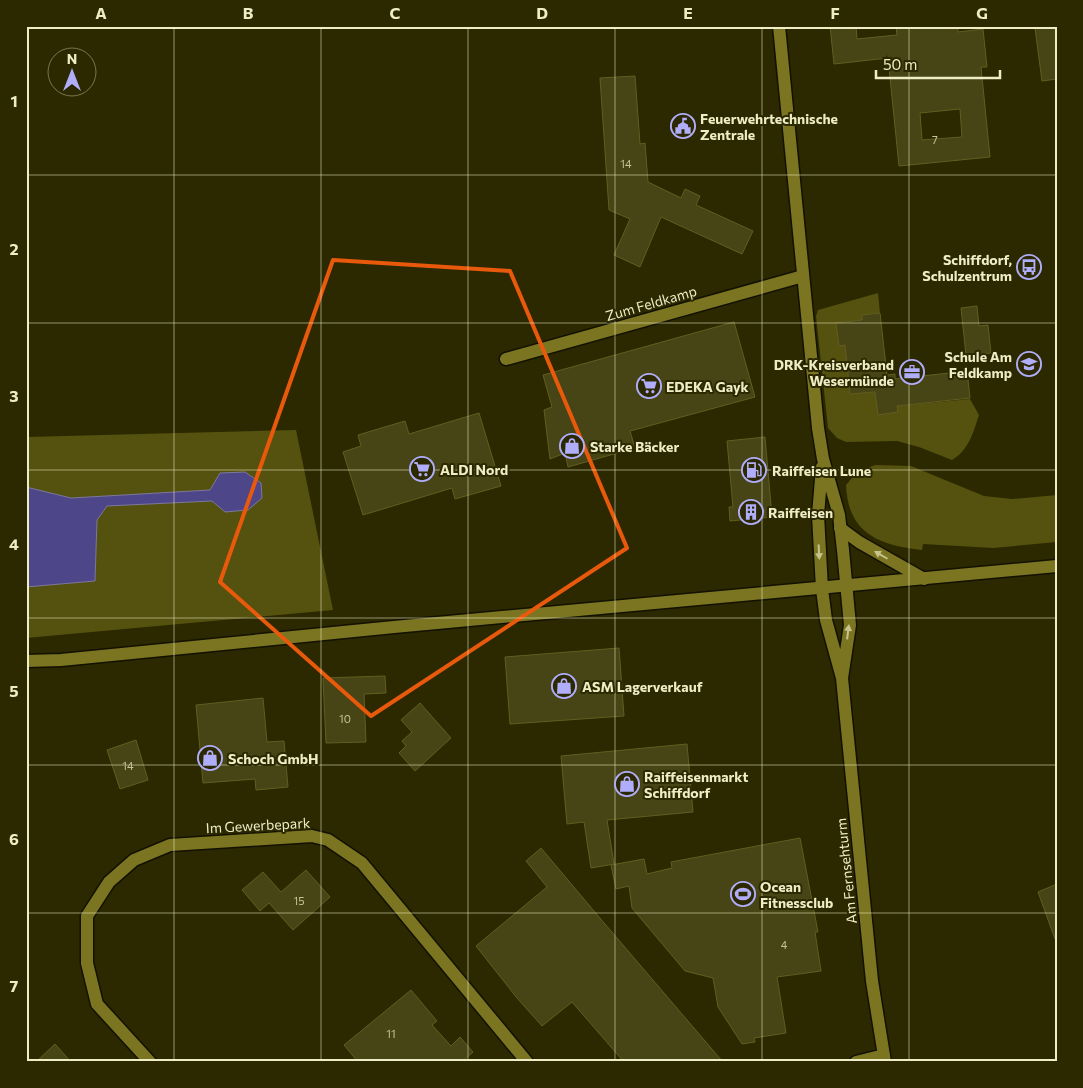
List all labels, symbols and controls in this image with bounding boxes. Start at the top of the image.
text: A [95,3,107,22]
text: B [243,3,254,22]
text: C [390,3,401,22]
text: D [536,3,548,22]
text: E [683,3,693,22]
text: F [830,3,840,22]
text: G [976,3,988,22]
north arrow [48,48,98,98]
scale bar [876,48,999,80]
text: N [67,50,77,67]
text: 50 m [883,55,917,73]
text: 1 [10,91,18,110]
place label: Feuerwehrtechnische Zentrale [700,110,838,143]
public building icon: Feuerwehrtechnische Zentrale [670,113,696,139]
house number: 7 [932,133,938,146]
house number: 14 [620,157,632,170]
text: 2 [9,239,19,258]
place label: Schiffdorf, Schulzentrum [922,251,1012,284]
bus stop icon: Schiffdorf, Schulzentrum [1016,254,1042,280]
street label: Zum Feldkamp [603,282,699,324]
place label: Schule Am Feldkamp [945,348,1012,381]
school or university icon: Schule Am Feldkamp [1016,351,1042,377]
place label: DRK-Kreisverband Wesermünde [774,356,894,389]
office icon: DRK-Kreisverband Wesermünde [899,359,925,385]
supermarket icon: EDEKA Gayk [636,373,662,399]
place label: EDEKA Gayk [666,378,749,395]
text: 3 [9,386,19,405]
shop icon: Starke Bäcker [559,433,585,459]
place label: Starke Bäcker [590,438,679,455]
supermarket icon: ALDI Nord [409,456,435,482]
fuel station icon: Raiffeisen Lune [741,457,767,483]
place label: ALDI Nord [440,461,508,478]
place label: Raiffeisen Lune [772,462,871,479]
building icon: Raiffeisen [738,499,764,525]
place label: Raiffeisen [768,504,833,521]
text: 4 [9,534,19,553]
one-way arrow [816,544,824,560]
one-way arrow [874,551,889,559]
one-way arrow [845,624,853,640]
shop icon: ASM Lagerverkauf [551,673,577,699]
place label: ASM Lagerverkauf [582,678,703,695]
text: 5 [9,681,19,700]
house number: 10 [339,712,351,725]
shop icon: Schoch GmbH [197,745,223,771]
place label: Schoch GmbH [228,750,318,767]
house number: 14 [122,759,134,772]
place label: Raiffeisenmarkt Schiffdorf [644,768,748,801]
shop icon: Raiffeisenmarkt Schiffdorf [614,771,640,797]
street label: Im Gewerbepark [205,814,311,836]
street label: Am Fernsehturm [832,817,860,925]
text: 6 [9,829,19,848]
place label: Ocean Fitnessclub [760,878,833,911]
sports icon: Ocean Fitnessclub [730,881,756,907]
house number: 15 [293,894,305,907]
house number: 4 [781,938,788,951]
text: 7 [10,976,19,995]
house number: 11 [386,1027,396,1040]

